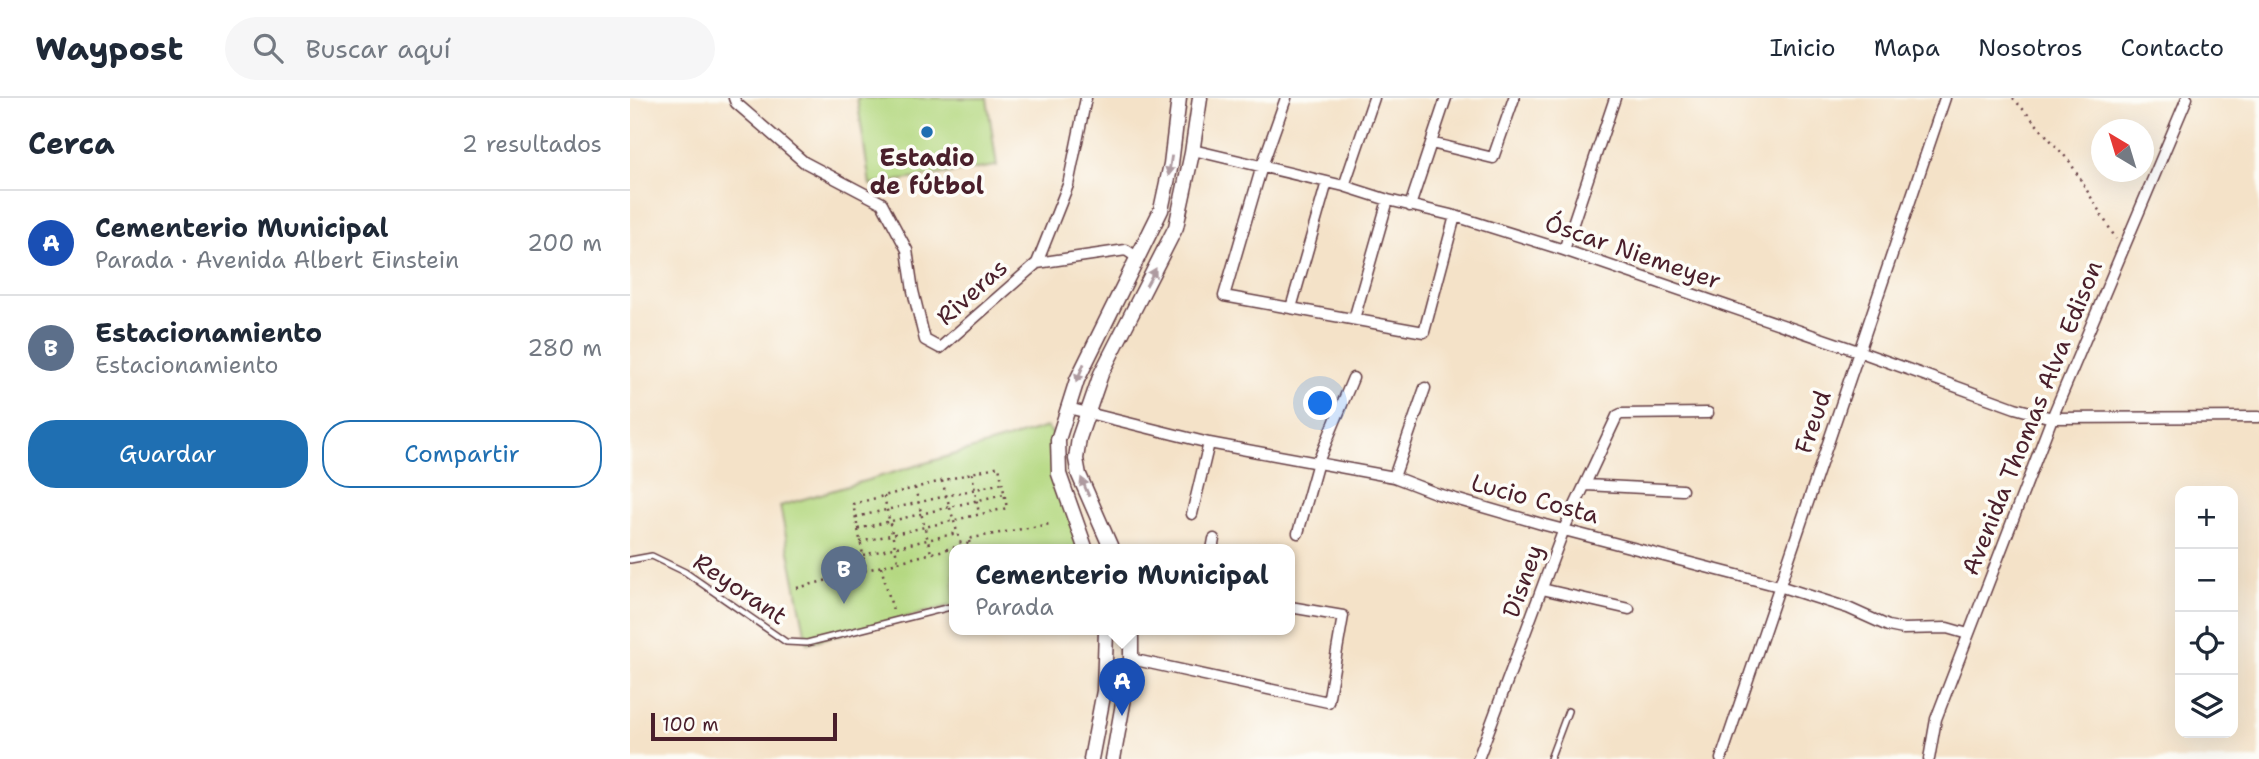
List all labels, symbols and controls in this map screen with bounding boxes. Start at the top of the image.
search box [225,17,715,80]
text: Waypost [35,26,183,71]
icon: search [249,29,287,67]
text: Buscar aquí [305,31,451,66]
text: Inicio [1770,32,1836,64]
text: Mapa [1874,32,1940,64]
text: Nosotros [1978,32,2083,64]
text: Contacto [2121,32,2224,64]
north arrow [2091,119,2154,182]
text: Cerca [28,123,115,164]
marker: Estadio de fútbol [919,124,935,140]
text: 2 resultados [462,129,602,159]
place label: Estadio de fútbol [870,142,984,202]
one-way arrow [1164,155,1175,177]
street label: Óscar Niemeyer [1541,207,1725,297]
text: Cementerio Municipal [95,210,389,245]
text: A [42,228,60,258]
text: 200 m [527,228,602,258]
text: Parada · Avenida Albert Einstein [95,245,459,275]
street label: Riveras [930,252,1014,332]
street label: Avenida Thomas Alva Edison [1954,256,2110,580]
one-way arrow [1145,267,1157,287]
text: Estacionamiento [95,315,322,350]
text: B [44,333,58,363]
text: 280 m [527,333,602,363]
text: Estacionamiento [95,350,279,380]
one-way arrow [1074,363,1086,383]
your location [1303,386,1337,420]
street label: Freud [1787,386,1839,458]
button: Guardar [28,420,308,488]
button: Compartir [322,420,602,488]
street label: Lucio Costa [1468,467,1603,531]
one-way arrow [1079,476,1090,497]
map controls [2175,486,2238,738]
button: + [2175,486,2238,549]
street label: Disney [1495,540,1551,622]
popup [949,544,1295,635]
street label: Reyorant [687,546,793,632]
pin: B [821,546,867,604]
button: − [2175,549,2238,612]
text: Cementerio Municipal [975,557,1269,592]
text: Parada [975,592,1054,622]
button: locate [2175,612,2238,675]
pin: A [1099,658,1145,716]
button: layers [2175,675,2238,738]
scale bar [651,710,836,742]
text: 100 m [662,712,719,737]

